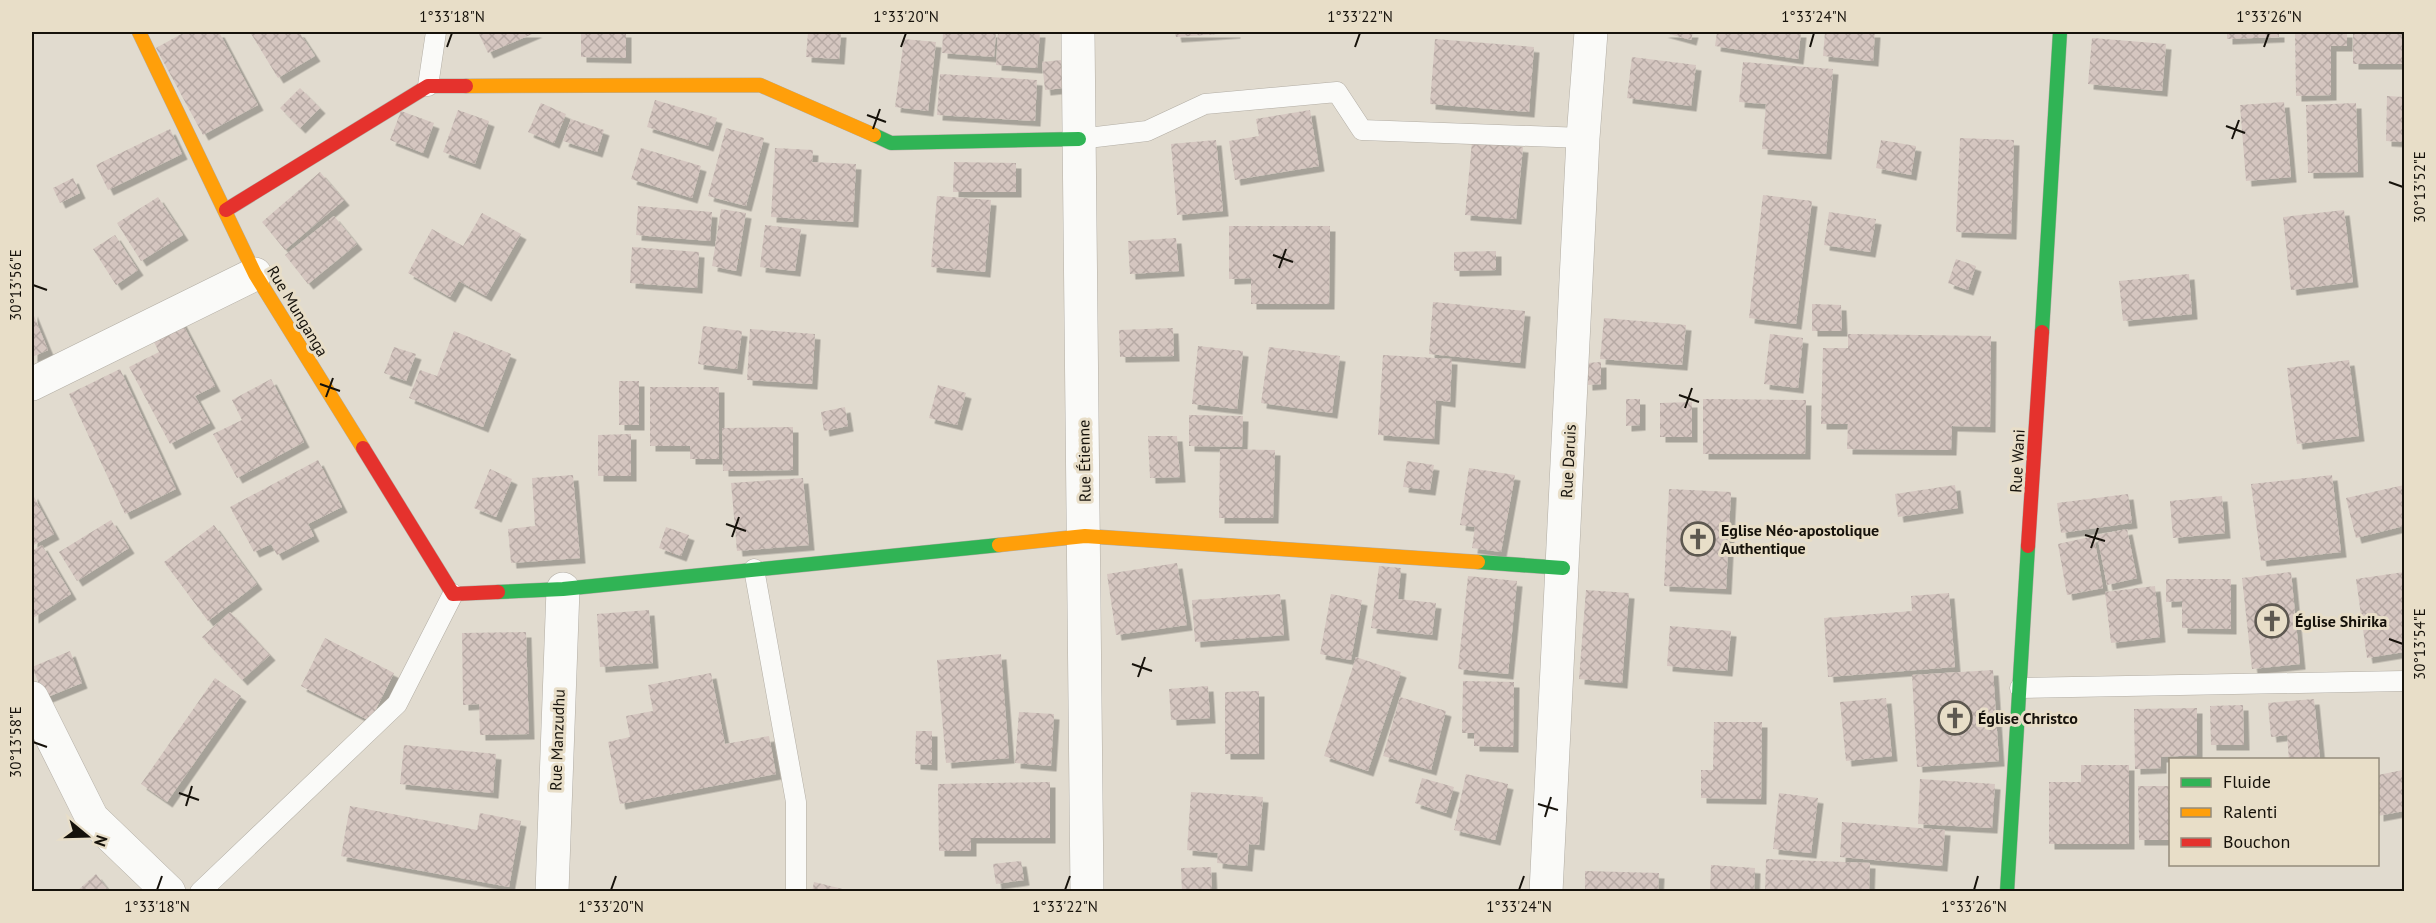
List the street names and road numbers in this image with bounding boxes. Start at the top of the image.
street label: Rue Munganga [263,262,333,360]
street label: Rue Étienne [1073,420,1095,502]
street label: Rue Daruis [1556,423,1580,498]
street label: Rue Wani [2005,429,2029,493]
street label: Rue Manzudhu [545,689,569,791]

